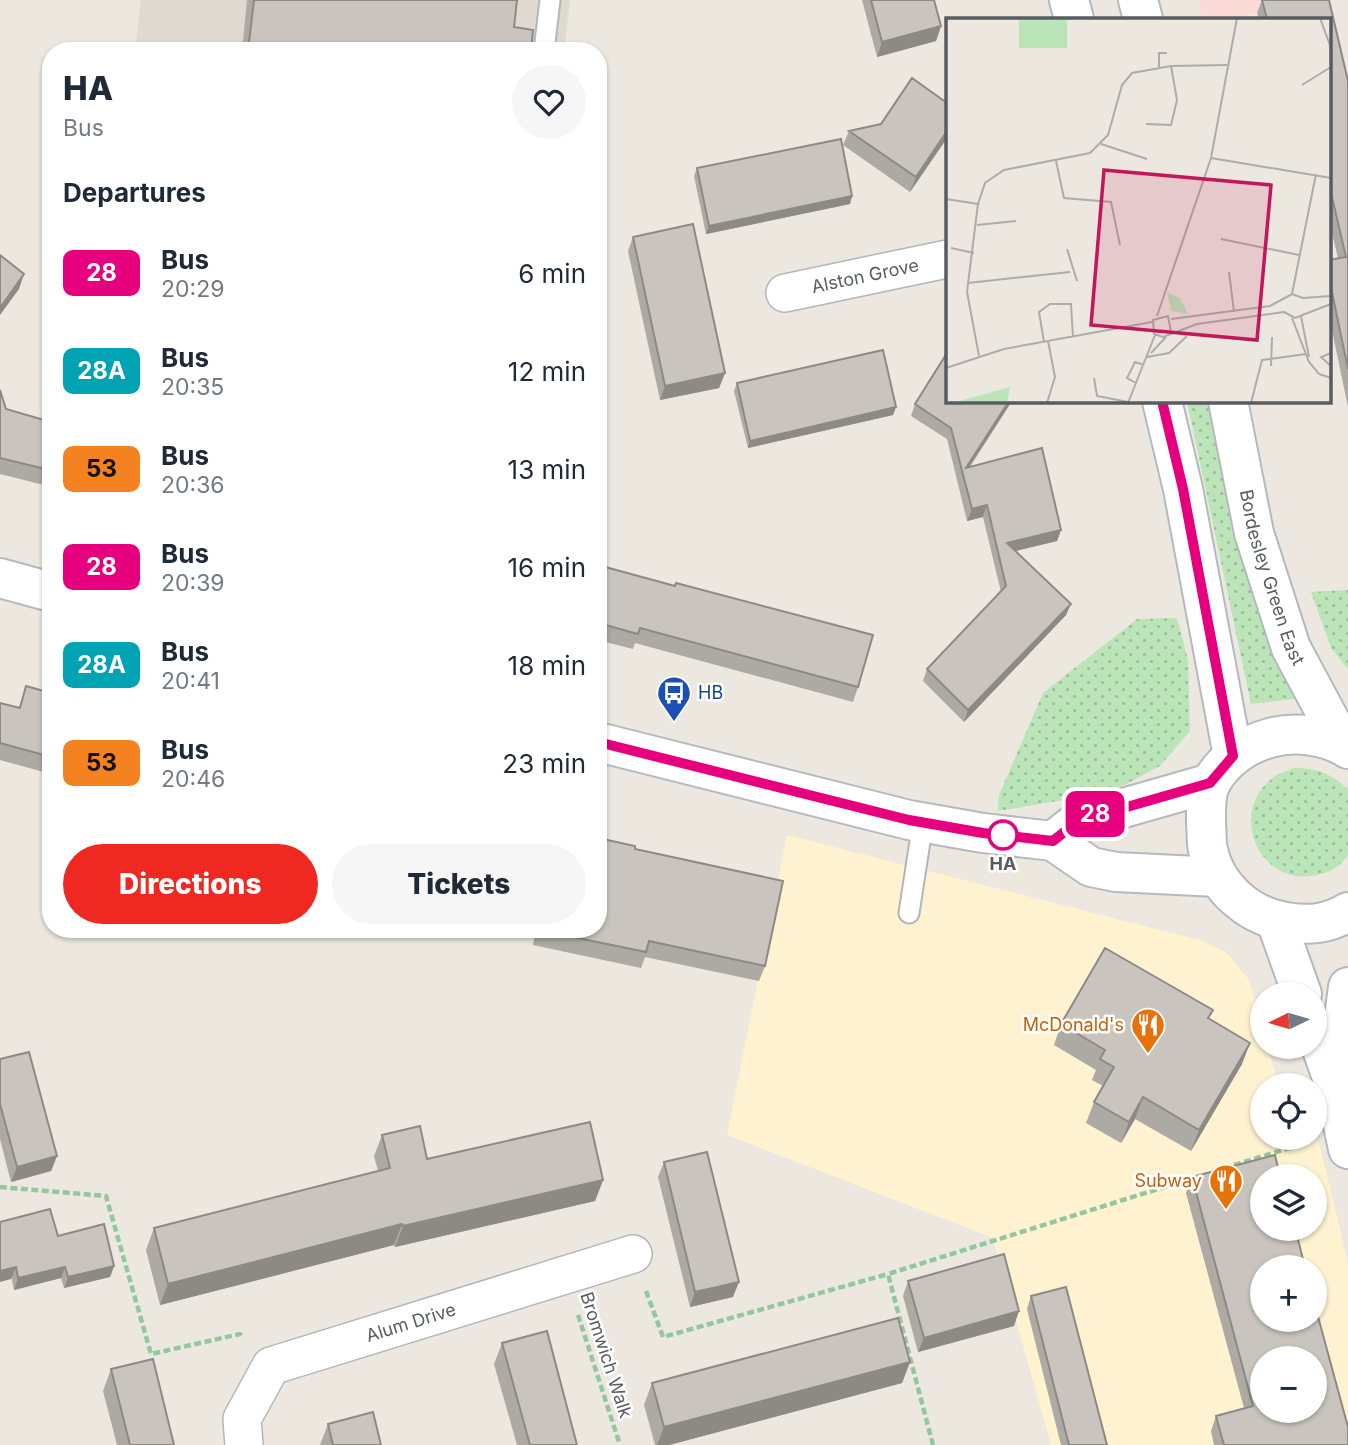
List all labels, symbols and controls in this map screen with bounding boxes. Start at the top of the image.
inset map [946,18,1330,402]
button: heart [512,65,586,139]
text: HA [63,68,113,108]
text: Bus [63,114,104,142]
text: Departures [63,177,206,208]
text: Bus [161,244,209,275]
street label: Alston Grove [810,254,921,297]
text: 28 [86,258,117,287]
text: 6 min [518,258,586,289]
text: 20:29 [161,275,224,303]
text: Bus [161,342,209,373]
text: 28A [77,356,126,385]
text: 12 min [508,356,586,387]
text: 20:35 [161,373,224,401]
text: Bus [161,440,209,471]
text: 53 [86,454,117,483]
text: 13 min [508,454,586,485]
text: 20:36 [161,471,225,499]
street label: Bordesley Green East [1236,488,1309,669]
text: Bus [161,538,209,569]
text: 28 [86,552,117,581]
text: 16 min [508,552,586,583]
text: 20:39 [161,569,225,597]
text: Bus [161,636,209,667]
text: 28A [77,650,126,679]
text: 18 min [508,650,586,681]
text: 20:41 [161,667,220,695]
bus stop icon: HB [655,674,693,723]
place label: HB [698,682,723,703]
text: Bus [161,734,209,765]
text: 53 [86,748,117,777]
text: 23 min [502,748,586,779]
text: 20:46 [161,765,225,793]
line badge: 28 [1064,791,1126,837]
text: 28 [1080,799,1110,828]
marker: HA [988,820,1018,850]
button: Directions [63,844,318,924]
button: Tickets [332,844,586,924]
place label: HA [990,853,1016,874]
north arrow [1250,982,1326,1059]
map controls [1250,982,1327,1423]
restaurant icon: McDonald's [1129,1006,1167,1055]
place label: McDonald's [1023,1014,1124,1035]
button: locate [1250,1073,1327,1150]
restaurant icon: Subway [1207,1162,1245,1211]
button: layers [1250,1164,1327,1241]
place label: Subway [1134,1170,1202,1191]
button: + [1250,1255,1327,1332]
street label: Bromwich Walk [576,1289,637,1421]
street label: Alum Drive [363,1298,458,1346]
button: − [1250,1346,1327,1423]

